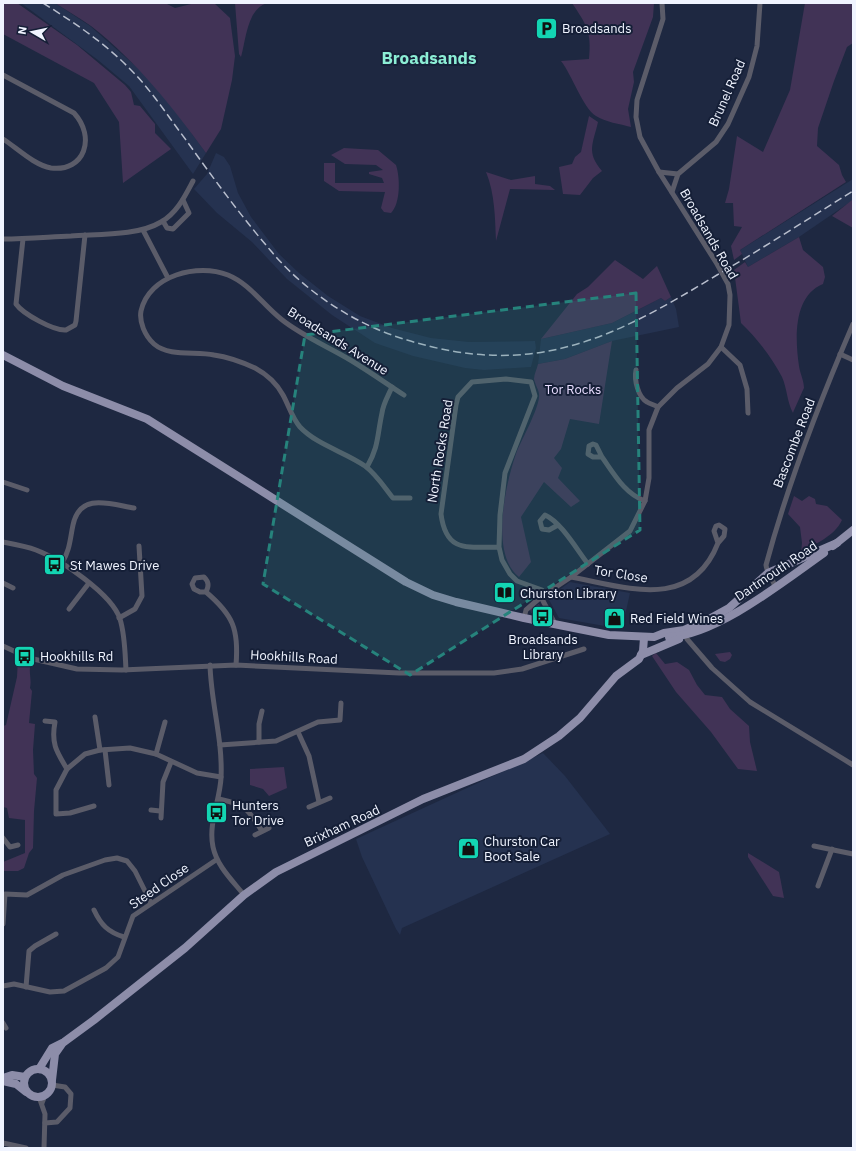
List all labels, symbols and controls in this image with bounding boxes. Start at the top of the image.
north arrow [12,12,52,52]
parking icon: Broadsands [534,15,560,41]
place label: Broadsands [562,20,632,37]
text: N [15,25,30,35]
district label: Broadsands [382,47,477,69]
street label: Brunel Road [705,57,749,129]
street label: Broadsands Road [676,185,742,283]
street label: Broadsands Avenue [284,303,392,379]
park label: Tor Rocks [545,381,601,398]
street label: Bascombe Road [769,396,819,490]
street label: North Rocks Road [423,398,457,504]
street label: Dartmouth Road [731,537,821,605]
bus stop icon: St Mawes Drive [42,552,68,578]
place label: St Mawes Drive [70,557,159,574]
street label: Tor Close [593,561,649,587]
library icon: Churston Library [492,580,518,606]
place label: Churston Library [520,585,617,602]
bus stop icon: Broadsands Library [530,604,556,630]
shop icon: Red Field Wines [602,605,628,631]
place label: Red Field Wines [630,610,723,627]
place label: Broadsands Library [508,631,578,663]
bus stop icon: Hookhills Rd [12,643,38,669]
street label: Hookhills Road [250,646,338,668]
place label: Hookhills Rd [40,648,113,665]
place label: Hunters Tor Drive [232,797,284,829]
bus stop icon: Hunters Tor Drive [203,799,229,825]
street label: Brixham Road [301,801,383,851]
place label: Churston Car Boot Sale [484,833,560,865]
shop icon: Churston Car Boot Sale [456,835,482,861]
street label: Steed Close [126,859,192,913]

